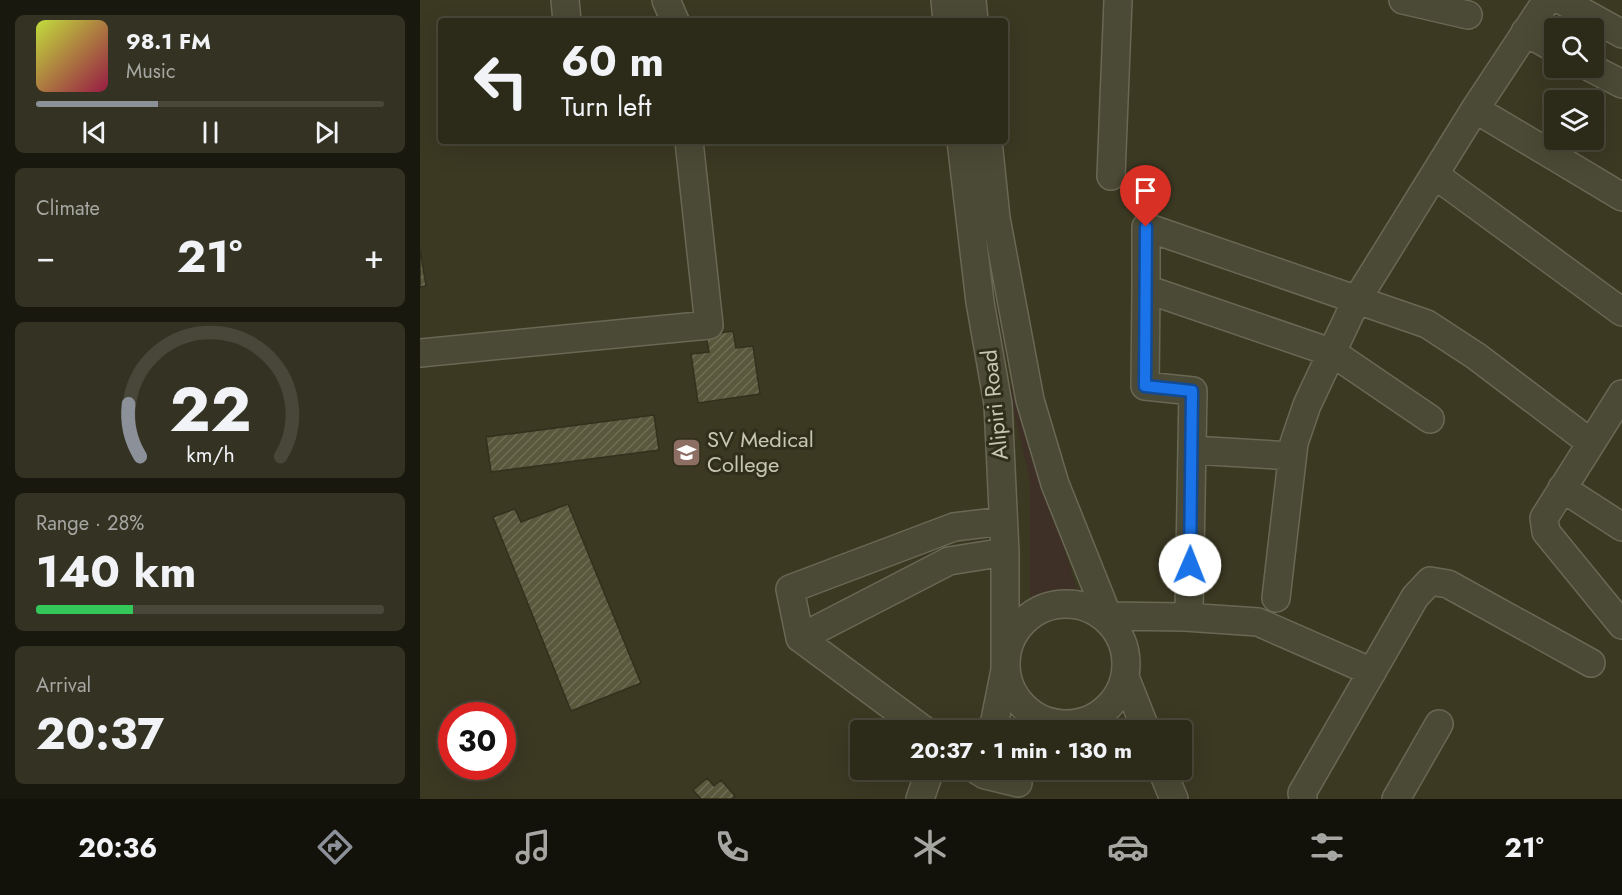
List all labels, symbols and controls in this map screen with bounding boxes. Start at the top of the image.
map controls [1544,18,1604,150]
button: search [1544,18,1604,78]
text: 98.1 FM [126,25,211,57]
text: 60 m [561,31,664,92]
icon: left [462,42,540,120]
text: Music [126,57,176,86]
text: Turn left [561,87,651,126]
button: layers [1544,90,1604,150]
icon: previous [78,116,111,149]
icon: pause [194,116,227,149]
icon: next [310,116,343,149]
pin [1120,165,1171,227]
icon: arrive [1129,174,1162,207]
text: Climate [36,194,100,223]
text: 21° [177,224,242,289]
text: − [36,233,55,280]
text: + [364,233,384,280]
street label: Alipiri Road [972,348,1016,462]
text: 22 [169,364,251,454]
place label: SV Medical College [707,423,814,480]
school or university icon: SV Medical College [670,436,702,468]
text: km/h [186,439,234,470]
text: Range · 28% [36,509,144,538]
position arrow [1158,533,1222,597]
text: 140 km [36,539,196,604]
text: Arrival [36,671,91,700]
text: 20:37 [36,701,164,766]
speed limit sign: 30 [438,702,516,780]
text: 20:37 · 1 min · 130 m [910,734,1132,766]
icon: directions [314,826,356,868]
icon: music [512,826,554,868]
icon: phone [711,826,753,868]
icon: climate [909,826,951,868]
icon: car [1107,826,1149,868]
icon: filters [1306,826,1348,868]
text: 20:36 [78,828,157,867]
text: 21° [1504,828,1544,867]

